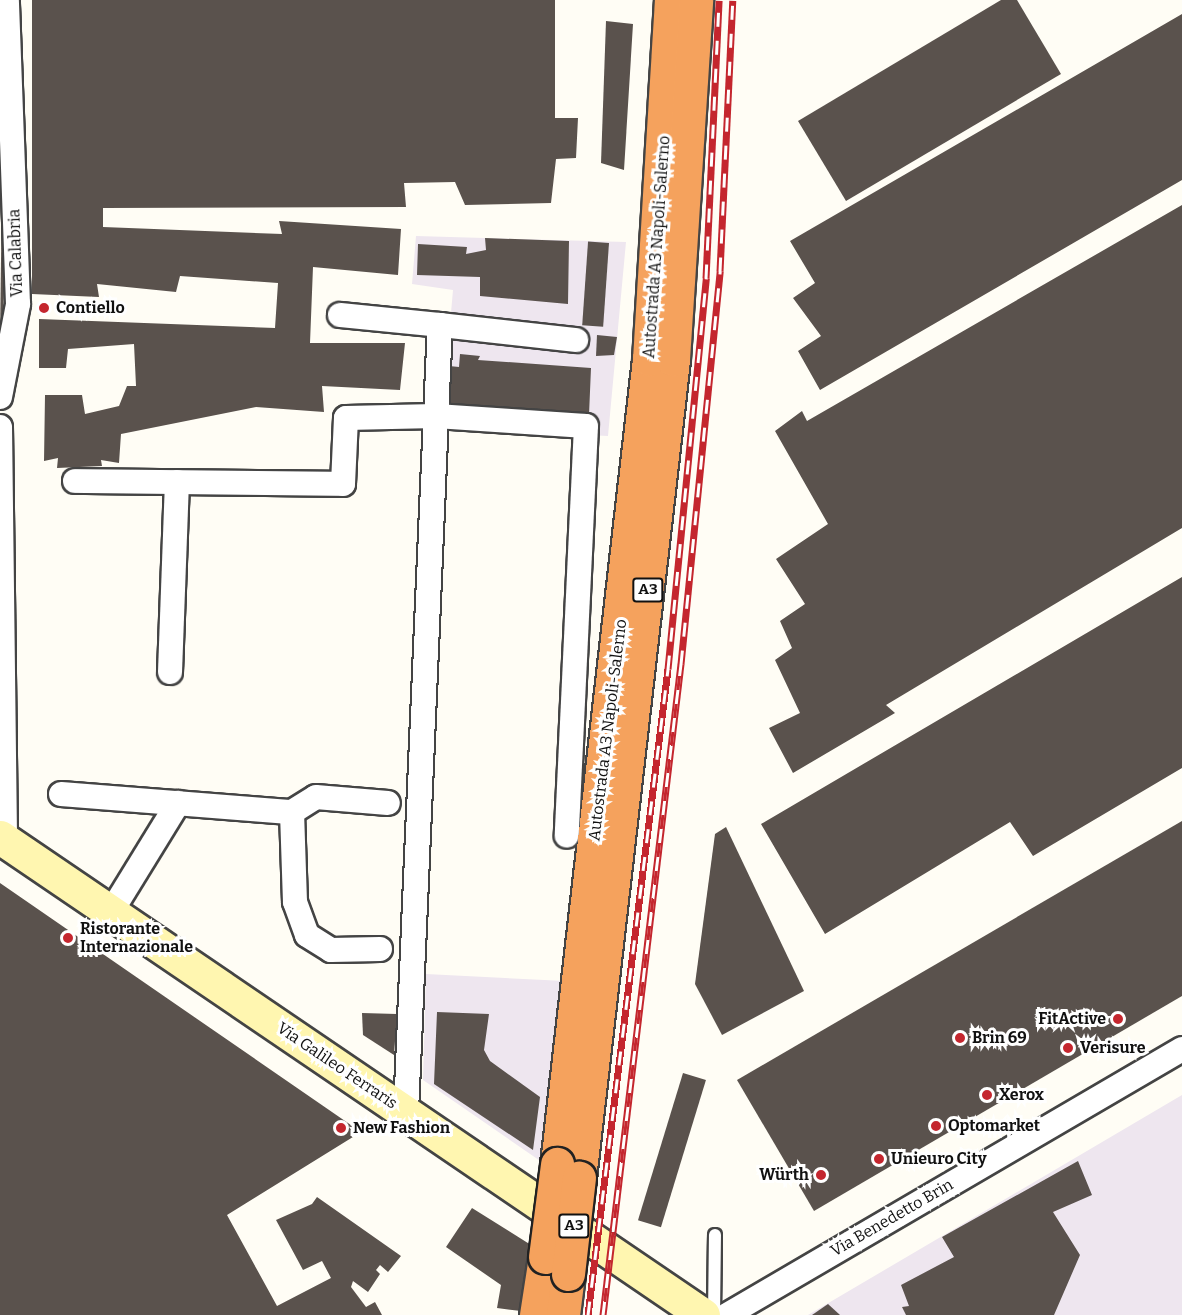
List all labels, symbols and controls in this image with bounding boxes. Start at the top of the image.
street label: Autostrada A3 Napoli-Salerno [640,135,674,359]
street label: Via Calabria [5,209,27,297]
place label: Contiello [56,298,125,318]
marker: Contiello [37,301,51,315]
road number: A3 [632,578,664,602]
street label: Autostrada A3 Napoli-Salerno [585,618,631,842]
place label: Ristorante Internazionale [80,919,193,957]
marker: Ristorante Internazionale [61,931,75,945]
place label: FitActive [1038,1009,1106,1029]
marker: FitActive [1111,1012,1125,1026]
street label: Via Galileo Ferraris [273,1019,401,1113]
place label: Brin 69 [972,1028,1027,1048]
marker: Brin 69 [953,1031,967,1045]
place label: Verisure [1080,1038,1146,1058]
marker: Verisure [1061,1041,1075,1055]
place label: Xerox [999,1085,1044,1105]
marker: Xerox [980,1088,994,1102]
place label: Optomarket [948,1116,1040,1136]
place label: New Fashion [353,1118,450,1138]
marker: Optomarket [929,1119,943,1133]
marker: New Fashion [334,1121,348,1135]
place label: Unieuro City [891,1149,987,1169]
marker: Unieuro City [872,1152,886,1166]
place label: Würth [759,1165,809,1185]
marker: Würth [814,1168,828,1182]
street label: Via Benedetto Brin [827,1175,957,1261]
road number: A3 [558,1214,590,1238]

